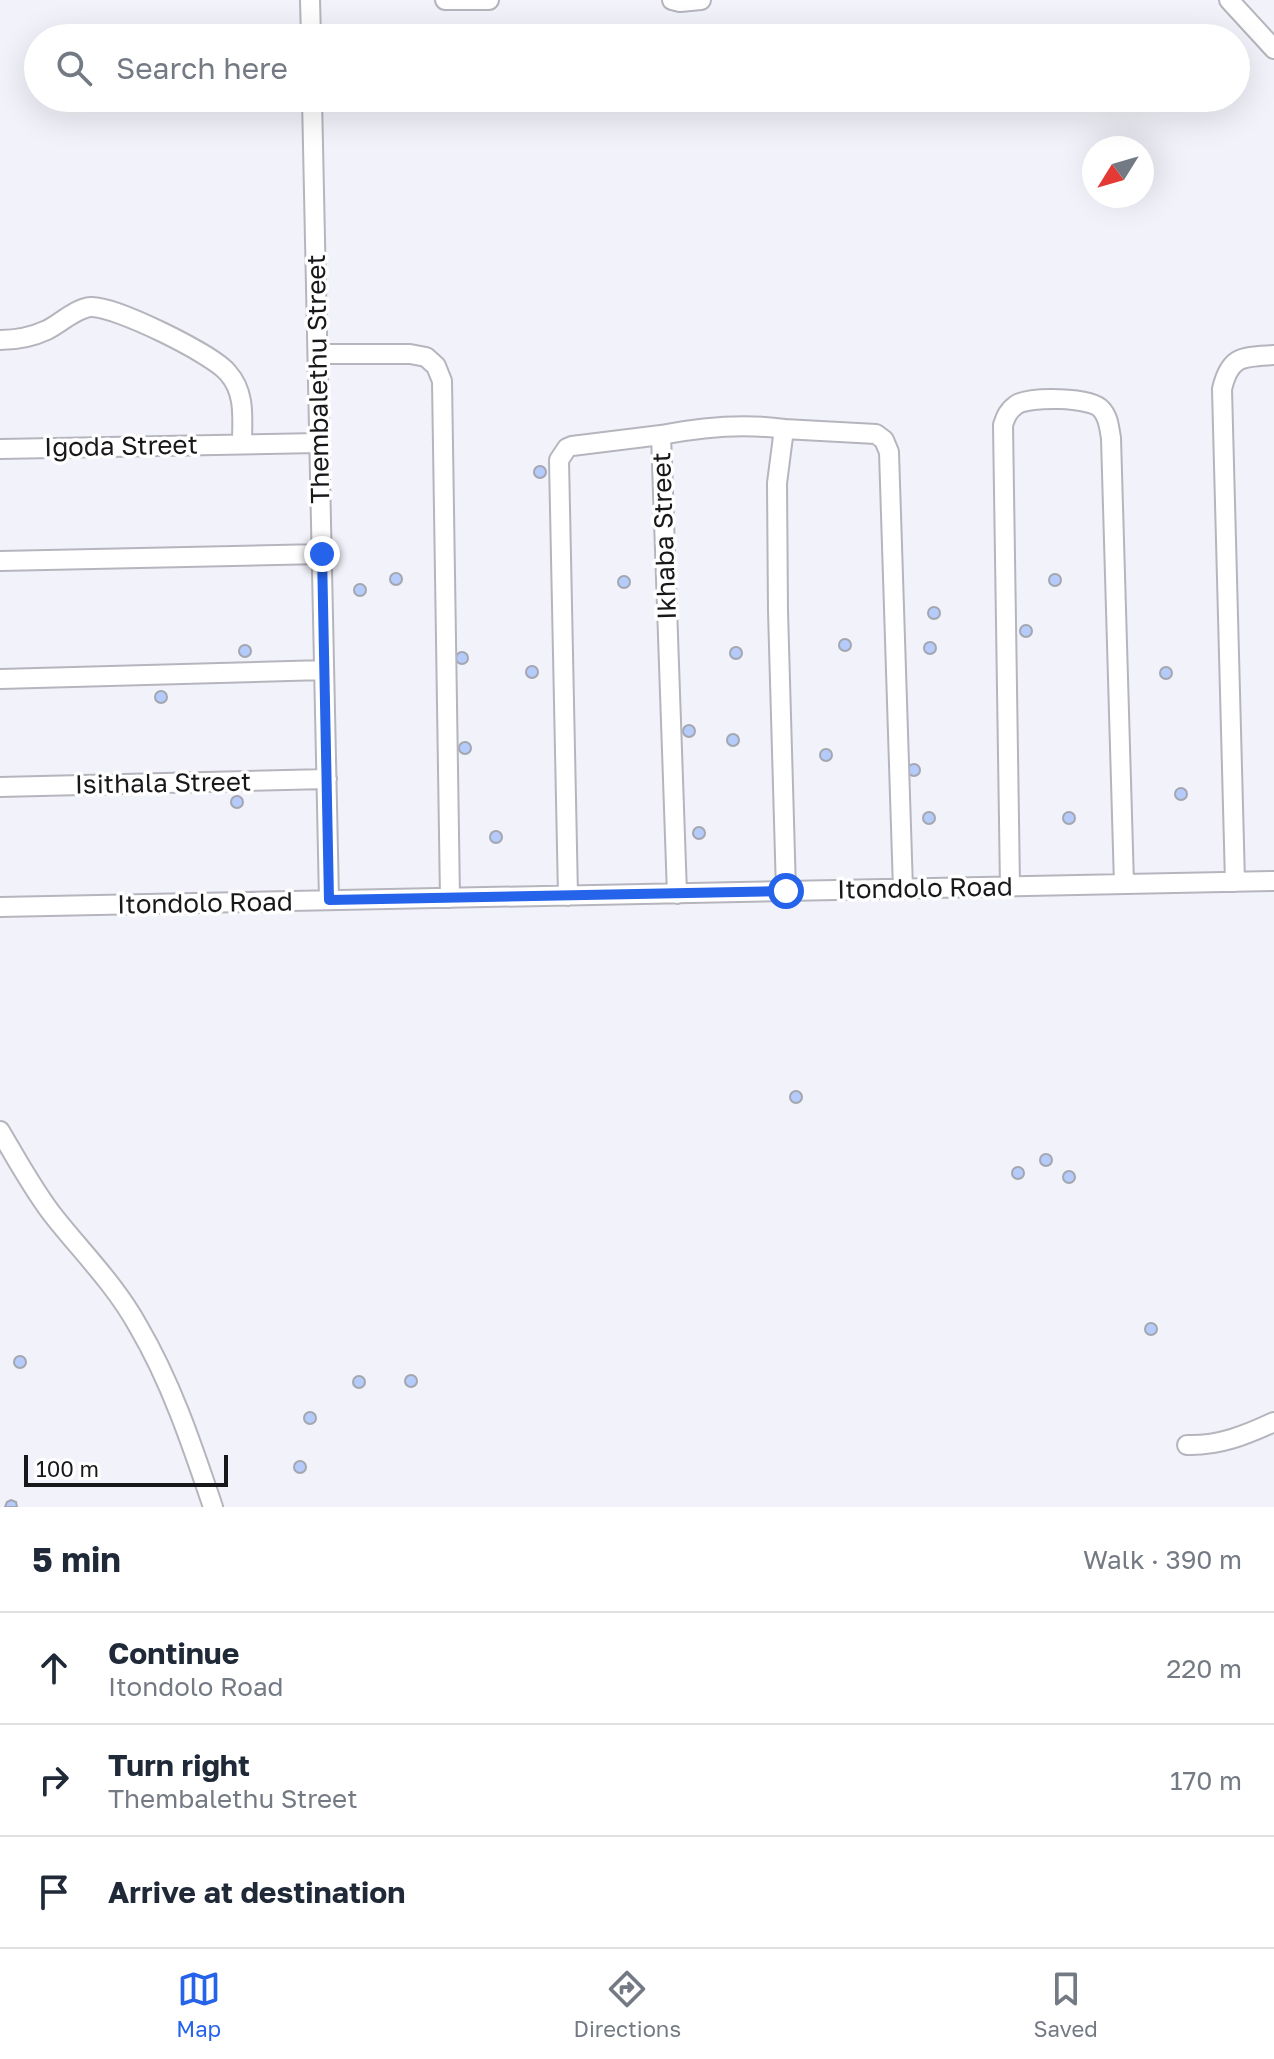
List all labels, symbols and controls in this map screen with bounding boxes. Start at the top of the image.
search box [24,24,1250,112]
icon: search [52,46,96,90]
text: Search here [116,50,288,86]
north arrow [1082,136,1154,208]
street label: Thembalethu Street [300,254,335,504]
street label: Igoda Street [44,429,198,462]
street label: Ikhaba Street [645,452,682,620]
route end [304,536,340,572]
street label: Isithala Street [74,765,251,800]
street label: Itondolo Road [837,870,1013,905]
route start [768,873,804,909]
street label: Itondolo Road [117,885,293,920]
scale bar [24,1451,228,1487]
text: 100 m [36,1455,99,1482]
text: 5 min [32,1539,121,1579]
text: Walk · 390 m [1083,1544,1242,1575]
text: Continue [108,1635,239,1671]
icon: ahead [32,1646,76,1690]
text: 220 m [1166,1653,1242,1684]
text: Itondolo Road [108,1671,284,1702]
text: Turn right [108,1747,250,1783]
icon: right [32,1758,76,1802]
text: 170 m [1170,1765,1242,1796]
text: Thembalethu Street [108,1783,358,1814]
icon: arrive [32,1870,76,1914]
text: Arrive at destination [108,1874,405,1910]
tab: Map [176,1967,221,2042]
tab: Directions [574,1967,681,2042]
tab: Saved [1034,1967,1098,2042]

